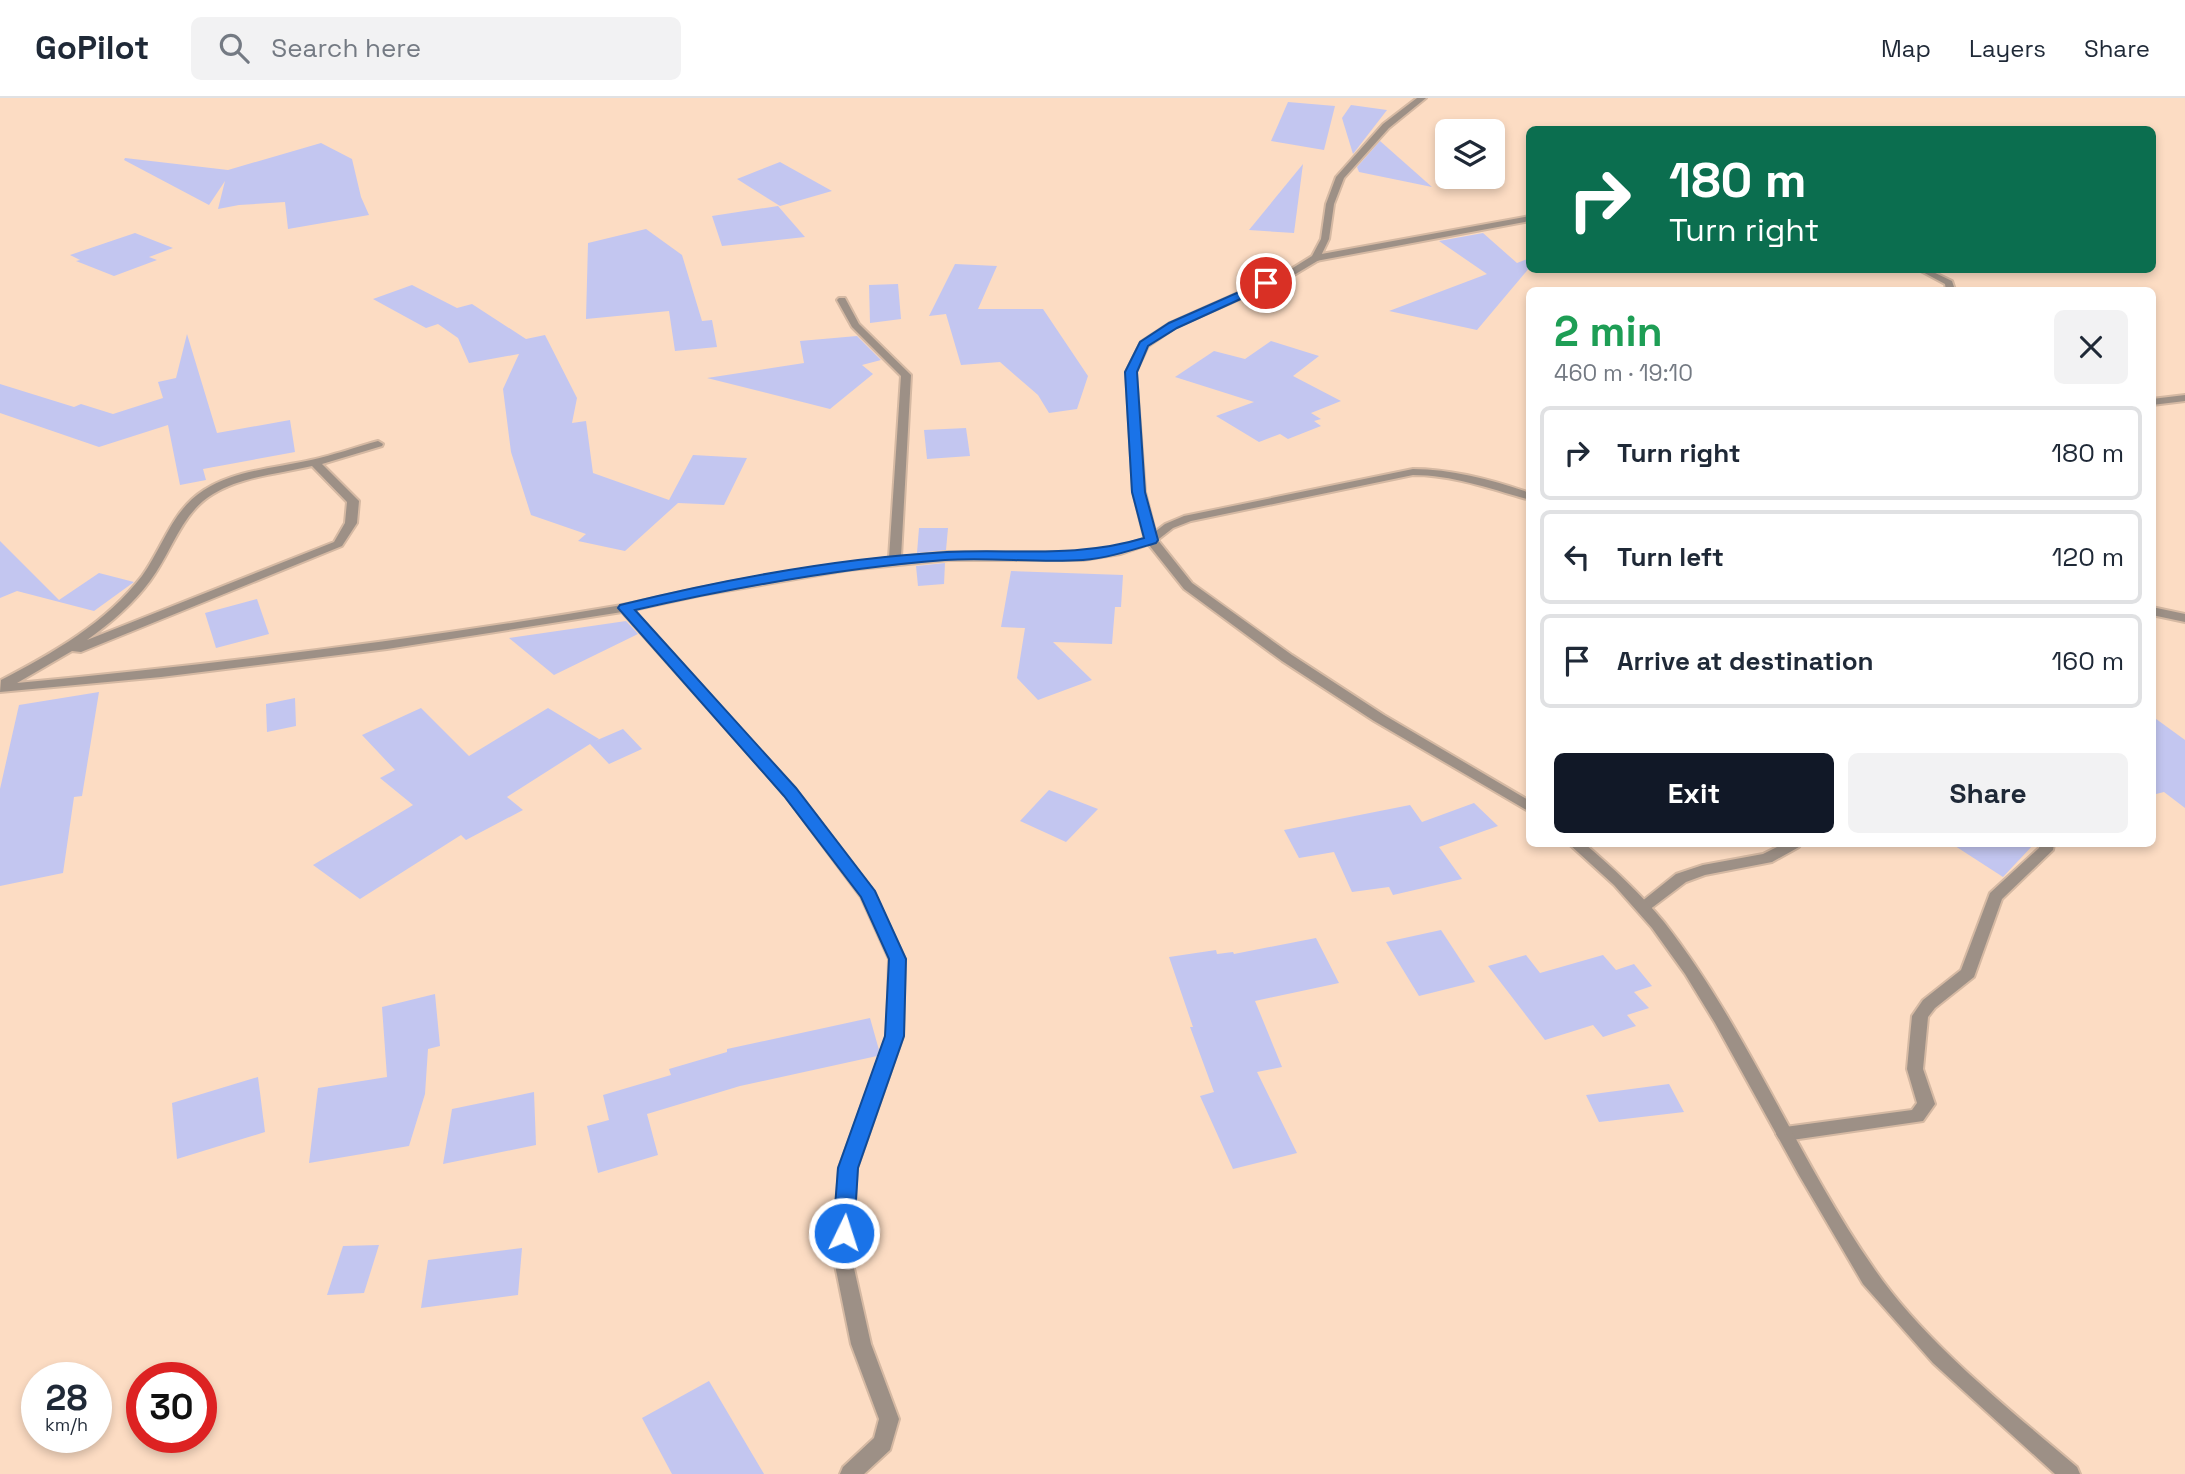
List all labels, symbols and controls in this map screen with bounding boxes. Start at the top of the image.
search box [191,17,681,80]
text: GoPilot [35,27,149,69]
icon: search [215,29,253,67]
text: Search here [271,31,421,65]
text: Map [1881,33,1931,64]
text: Layers [1969,33,2046,64]
text: Share [2084,33,2150,64]
map controls [1435,119,1505,189]
button: layers [1435,119,1505,189]
text: 180 m [1669,149,1807,211]
icon: right [1554,154,1645,245]
text: Turn right [1669,210,1819,250]
pin [1236,253,1296,313]
icon: arrive [1247,264,1285,302]
text: 2 min [1554,305,1663,358]
button: close [2054,310,2128,384]
text: 460 m · 19:10 [1554,358,1693,388]
icon: right [1558,434,1596,472]
text: Turn right [1617,436,1741,470]
text: 180 m [2051,436,2124,470]
icon: left [1558,538,1596,576]
text: Turn left [1617,540,1724,574]
text: 120 m [2052,540,2124,574]
icon: arrive [1558,642,1596,680]
text: Arrive at destination [1617,644,1874,678]
text: 160 m [2052,644,2124,678]
button: Exit [1554,753,1834,833]
button: Share [1848,753,2128,833]
position arrow [807,1196,881,1270]
speed limit sign: 30 [126,1362,217,1453]
text: 28 [46,1376,87,1420]
text: km/h [45,1413,88,1436]

